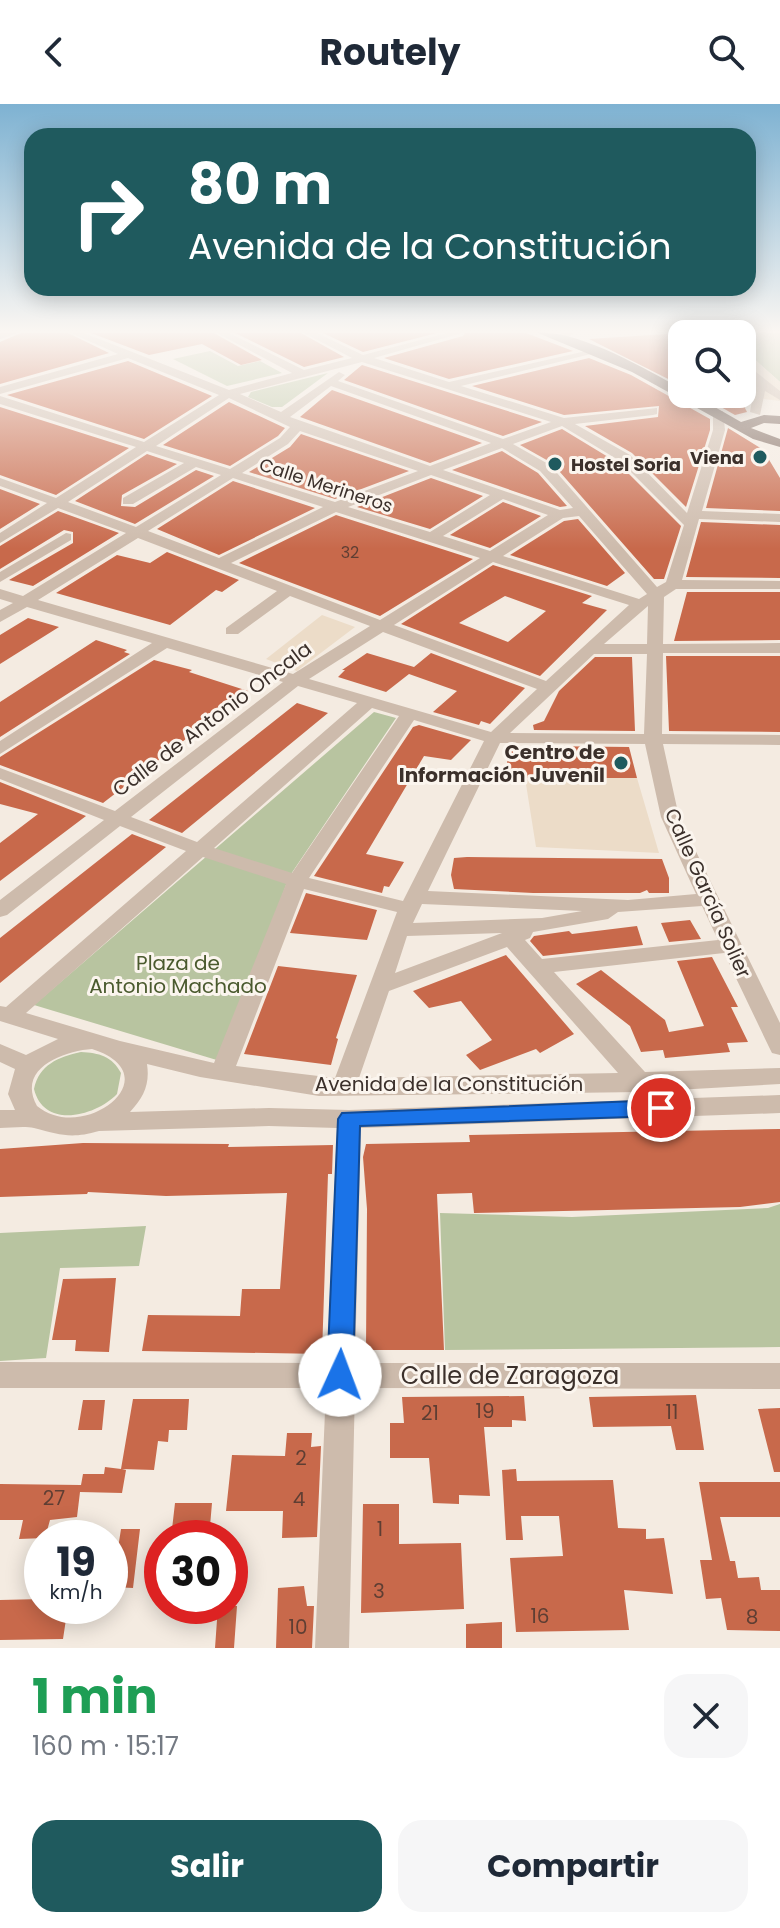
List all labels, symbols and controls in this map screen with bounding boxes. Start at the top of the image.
text: Routely [320,27,460,78]
icon: back [32,30,76,74]
icon: search [704,30,748,74]
text: 80 m [188,145,332,224]
icon: right [56,160,160,264]
text: Avenida de la Constitución [188,221,672,272]
map controls [668,320,756,408]
button: search [668,320,756,408]
place label: Viena [690,445,744,470]
marker: Viena [751,448,769,466]
street label: Calle Merineros [256,452,396,518]
place label: Hostel Soria [571,452,681,477]
marker: Hostel Soria [546,455,564,473]
house number: 32 [341,541,359,564]
street label: Calle de Antonio Oncala [107,635,317,803]
place label: Centro de Información Juvenil [399,738,605,789]
marker: Centro de Información Juvenil [612,754,630,772]
street label: Calle García Solier [658,804,758,982]
park label: Plaza de Antonio Machado [89,949,267,1000]
street label: Avenida de la Constitución [315,1070,583,1098]
pin [627,1074,695,1142]
icon: arrive [639,1086,683,1130]
position arrow [298,1333,382,1417]
street label: Calle de Zaragoza [401,1359,619,1392]
house number: 19 [476,1397,495,1425]
house number: 11 [666,1398,678,1426]
house number: 21 [421,1399,439,1427]
house number: 2 [295,1444,307,1472]
house number: 27 [43,1484,65,1512]
house number: 4 [293,1485,305,1513]
house number: 1 [377,1515,383,1543]
speed limit sign: 30 [144,1520,248,1624]
text: 19 [56,1534,96,1590]
house number: 3 [373,1577,385,1605]
text: km/h [49,1578,103,1606]
house number: 16 [530,1602,550,1630]
house number: 8 [746,1603,758,1631]
house number: 10 [289,1613,307,1641]
text: 1 min [32,1663,158,1730]
button: close [664,1674,748,1758]
text: 160 m · 15:17 [32,1728,179,1764]
button: Salir [32,1820,382,1912]
button: Compartir [398,1820,748,1912]

